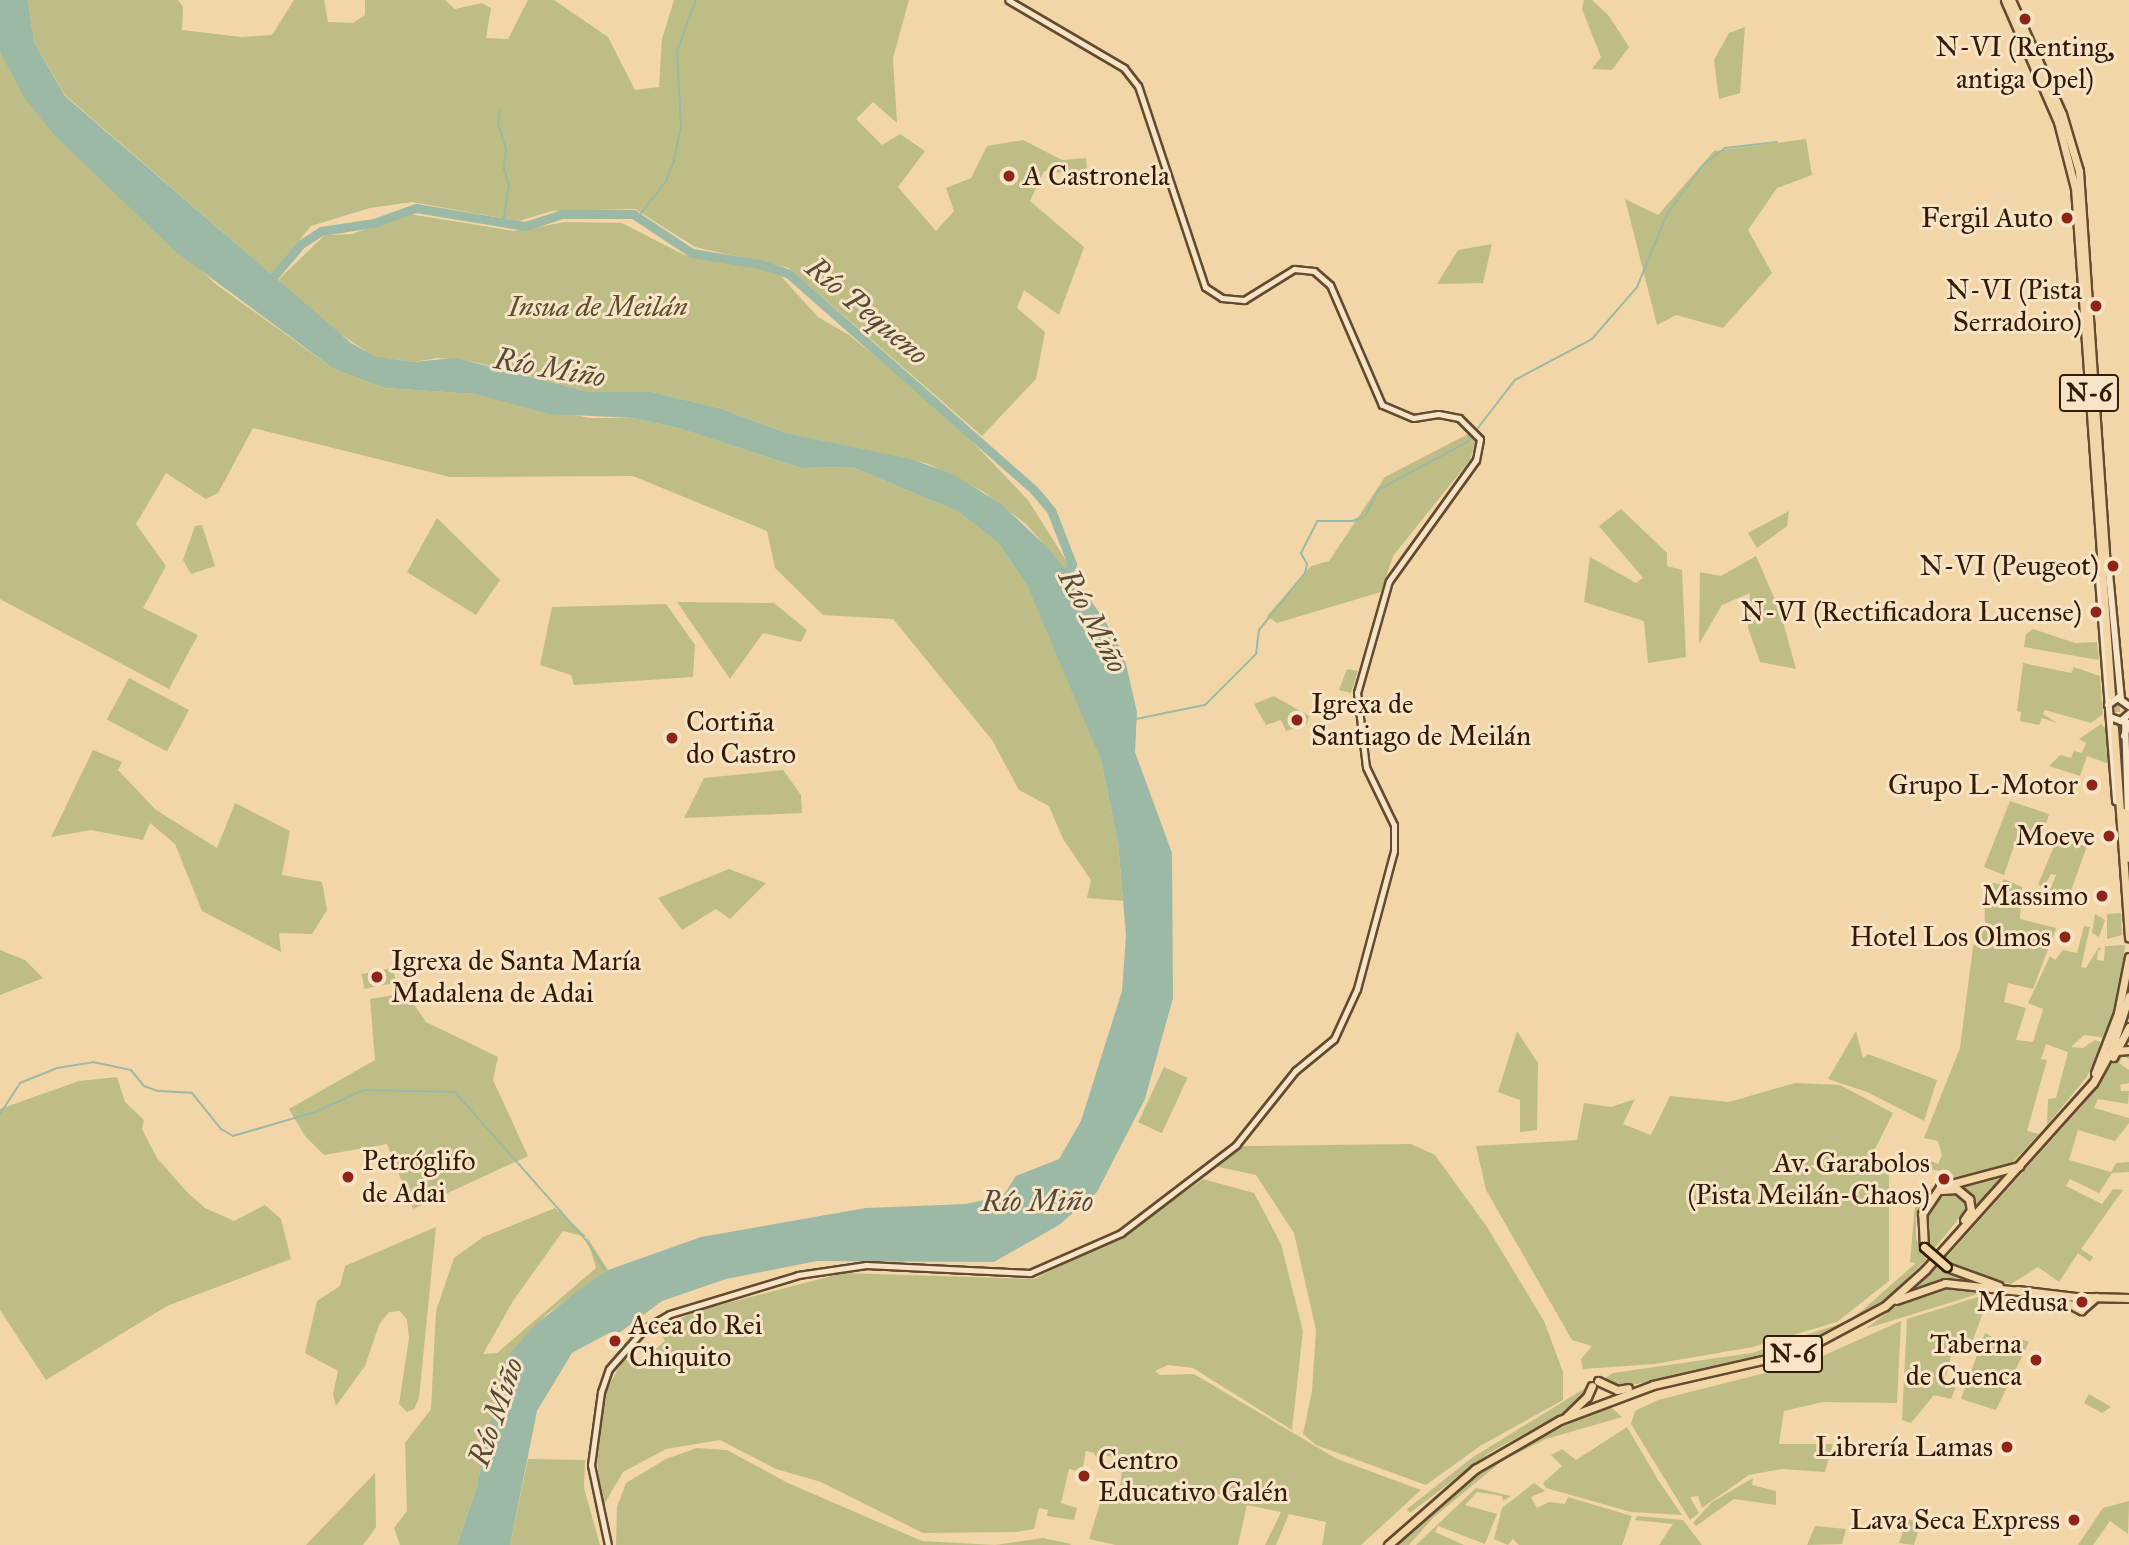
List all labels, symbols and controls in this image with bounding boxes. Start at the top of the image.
marker: N-VI (Renting, antiga Opel) [2017,11,2033,27]
place label: N-VI (Renting, antiga Opel) [1935,30,2115,96]
place label: A Castronela [1023,159,1170,193]
marker: A Castronela [1001,168,1017,184]
place label: Fergil Auto [1921,201,2053,235]
marker: Fergil Auto [2059,210,2075,226]
water label: Río Pequeno [798,249,936,373]
place label: N-VI (Pista Serradoiro) [1946,273,2082,339]
park label: Insua de Meilán [508,290,688,324]
marker: N-VI (Pista Serradoiro) [2088,298,2104,314]
water label: Río Miño [492,341,608,395]
road number: N-6 [2058,370,2120,416]
place label: N-VI (Peugeot) [1920,549,2099,583]
marker: N-VI (Peugeot) [2105,558,2121,574]
water label: Río Miño [1051,563,1135,679]
place label: N-VI (Rectificadora Lucense) [1740,595,2082,629]
marker: N-VI (Rectificadora Lucense) [2088,604,2104,620]
place label: Igrexa de Santiago de Meilán [1311,687,1531,753]
place label: Cortiña do Castro [686,705,796,771]
marker: Igrexa de Santiago de Meilán [1289,712,1305,728]
marker: Cortiña do Castro [664,730,680,746]
place label: Grupo L-Motor [1888,768,2078,802]
marker: Grupo L-Motor [2084,777,2100,793]
place label: Moeve [2016,819,2095,853]
marker: Moeve [2101,828,2117,844]
place label: Massimo [1981,879,2088,913]
marker: Massimo [2094,888,2110,904]
place label: Hotel Los Olmos [1849,920,2051,954]
marker: Hotel Los Olmos [2057,929,2073,945]
place label: Igrexa de Santa María Madalena de Adai [391,944,641,1010]
marker: Igrexa de Santa María Madalena de Adai [369,969,385,985]
place label: Petróglifo de Adai [362,1144,475,1210]
place label: Av. Garabolos (Pista Meilán-Chaos) [1687,1146,1930,1212]
marker: Petróglifo de Adai [340,1169,356,1185]
marker: Av. Garabolos (Pista Meilán-Chaos) [1936,1171,1952,1187]
water label: Río Miño [981,1183,1093,1219]
place label: Medusa [1977,1285,2068,1319]
marker: Medusa [2074,1294,2090,1310]
place label: Acea do Rei Chiquito [629,1308,762,1374]
place label: Taberna de Cuenca [1906,1327,2022,1393]
road number: N-6 [1762,1331,1825,1376]
marker: Acea do Rei Chiquito [607,1333,623,1349]
marker: Taberna de Cuenca [2028,1352,2044,1368]
water label: Río Miño [461,1353,531,1471]
place label: Librería Lamas [1815,1430,1993,1464]
marker: Librería Lamas [1999,1439,2015,1455]
place label: Centro Educativo Galén [1098,1443,1288,1509]
marker: Centro Educativo Galén [1076,1468,1092,1484]
place label: Lava Seca Express [1850,1503,2060,1537]
marker: Lava Seca Express [2066,1512,2082,1528]

